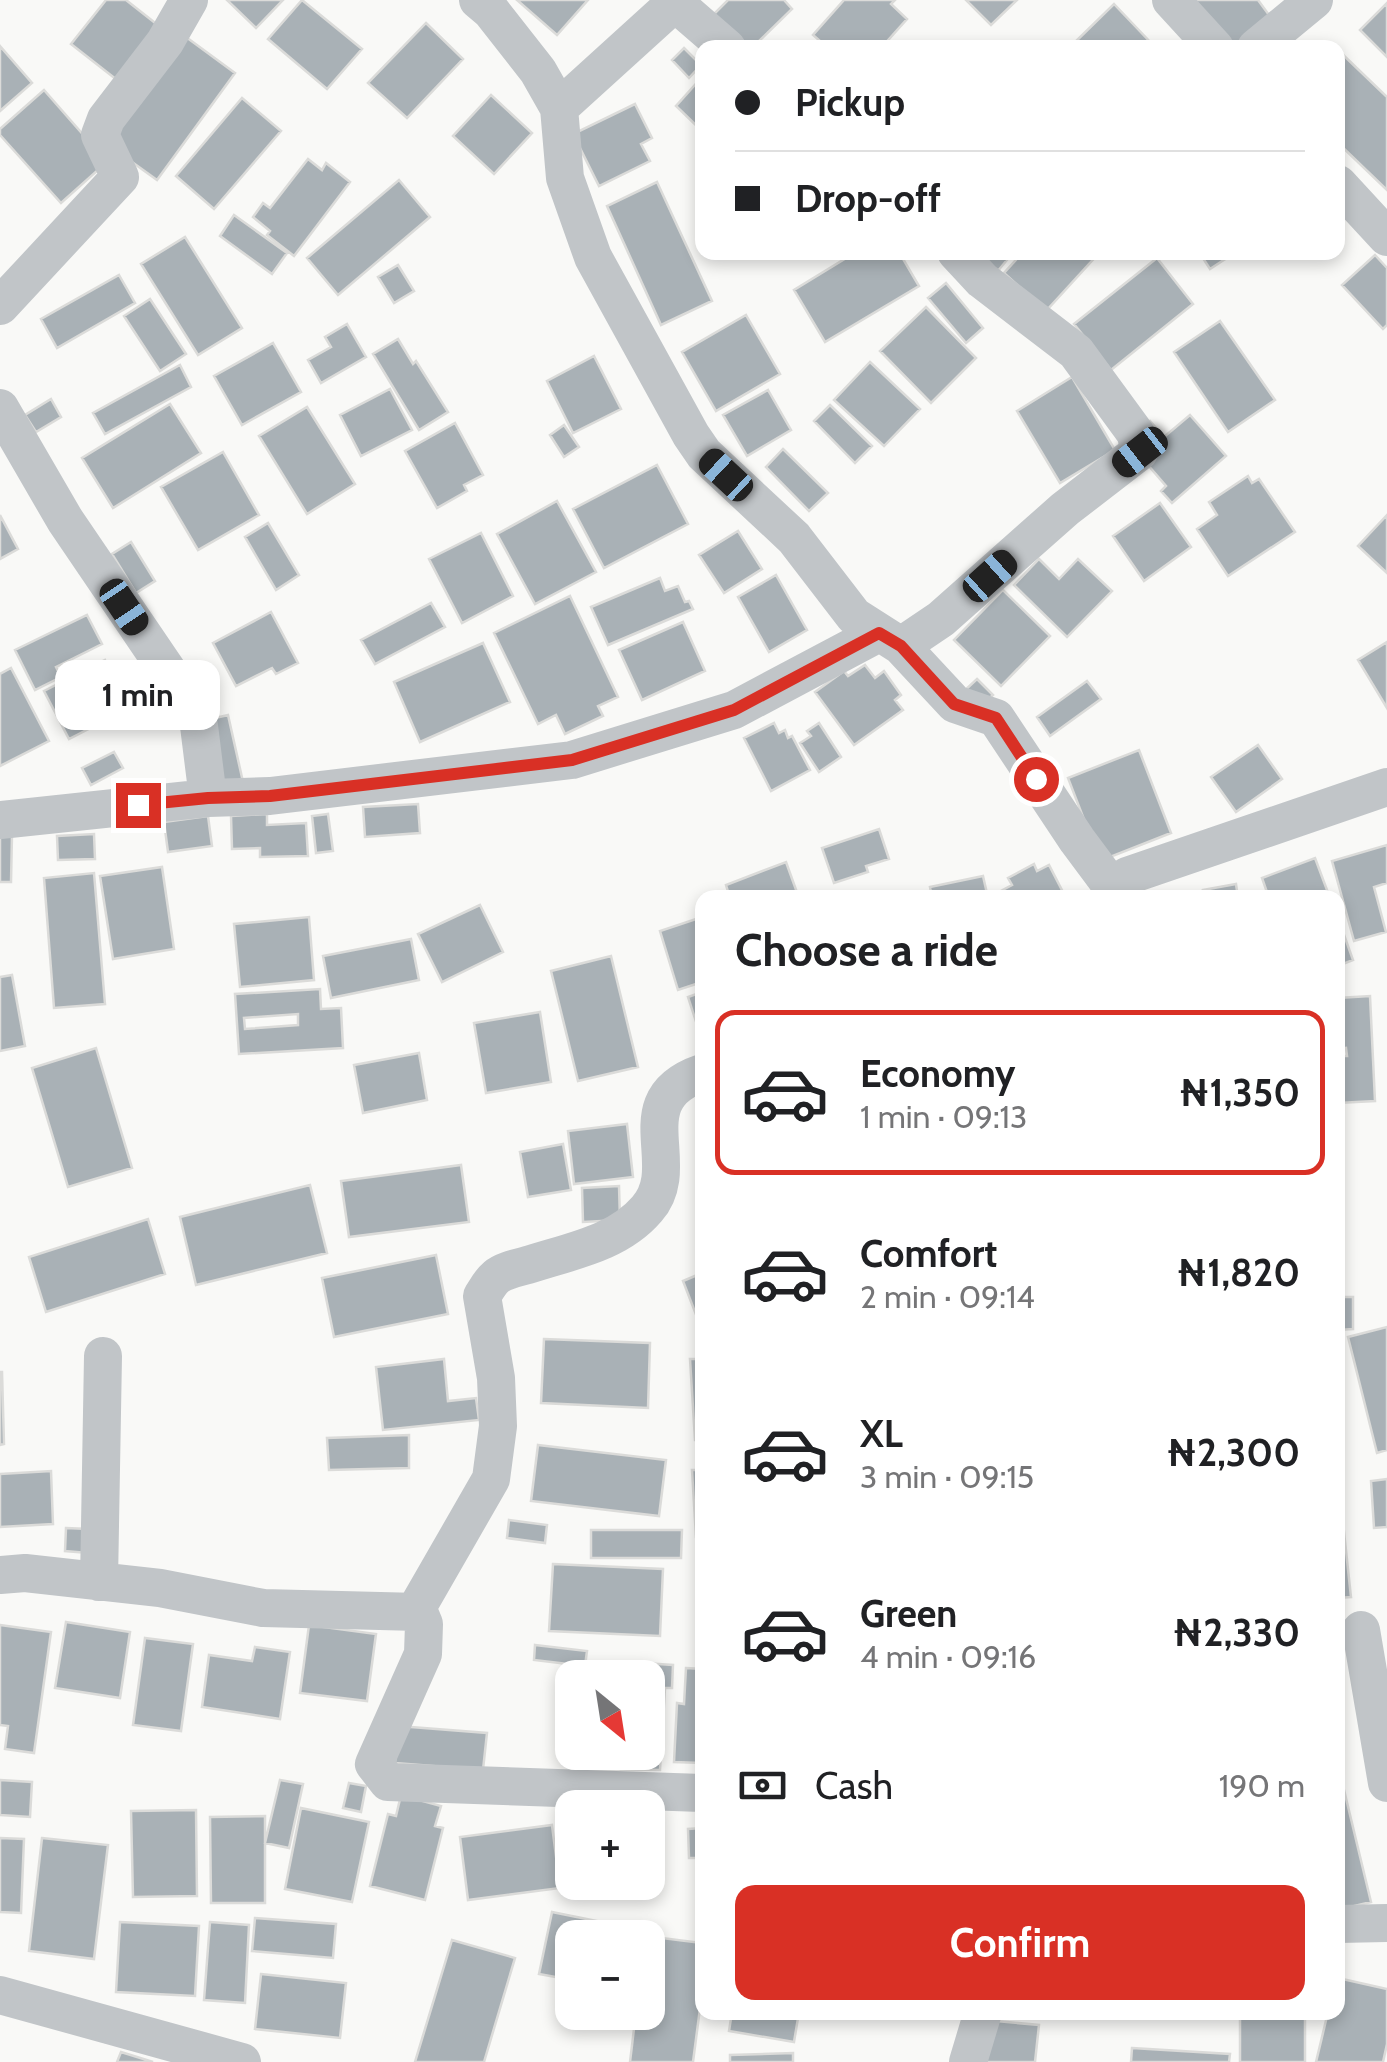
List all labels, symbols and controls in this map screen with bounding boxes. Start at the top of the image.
text: Pickup [795,79,905,126]
text: Drop-off [795,175,941,222]
car [1107,422,1173,482]
car [694,444,758,506]
car [958,545,1022,607]
car [95,574,153,640]
callout: 1 min [56,660,220,730]
text: 1 min [101,675,174,714]
route start [1014,757,1059,802]
route end [116,783,161,828]
text: Choose a ride [735,923,998,977]
icon: car [740,1048,830,1138]
text: Economy [860,1050,1015,1097]
text: ₦1,350 [1179,1069,1300,1116]
text: 1 min · 09:13 [860,1097,1027,1136]
icon: car [740,1228,830,1318]
text: Comfort [860,1230,997,1277]
text: ₦1,820 [1177,1249,1300,1296]
text: 2 min · 09:14 [860,1277,1035,1316]
icon: car [740,1408,830,1498]
text: XL [860,1410,903,1457]
text: ₦2,300 [1166,1429,1300,1476]
text: 3 min · 09:15 [860,1457,1034,1496]
icon: car [740,1588,830,1678]
text: Green [860,1590,957,1637]
text: ₦2,330 [1173,1609,1300,1656]
text: 4 min · 09:16 [860,1637,1036,1676]
north arrow [555,1660,665,1770]
map controls [555,1660,665,2030]
icon: cash [735,1758,790,1813]
text: Cash [815,1762,893,1809]
text: 190 m [1219,1766,1305,1805]
button: + [555,1790,665,1900]
button: Confirm [735,1885,1305,2000]
button: − [555,1920,665,2030]

